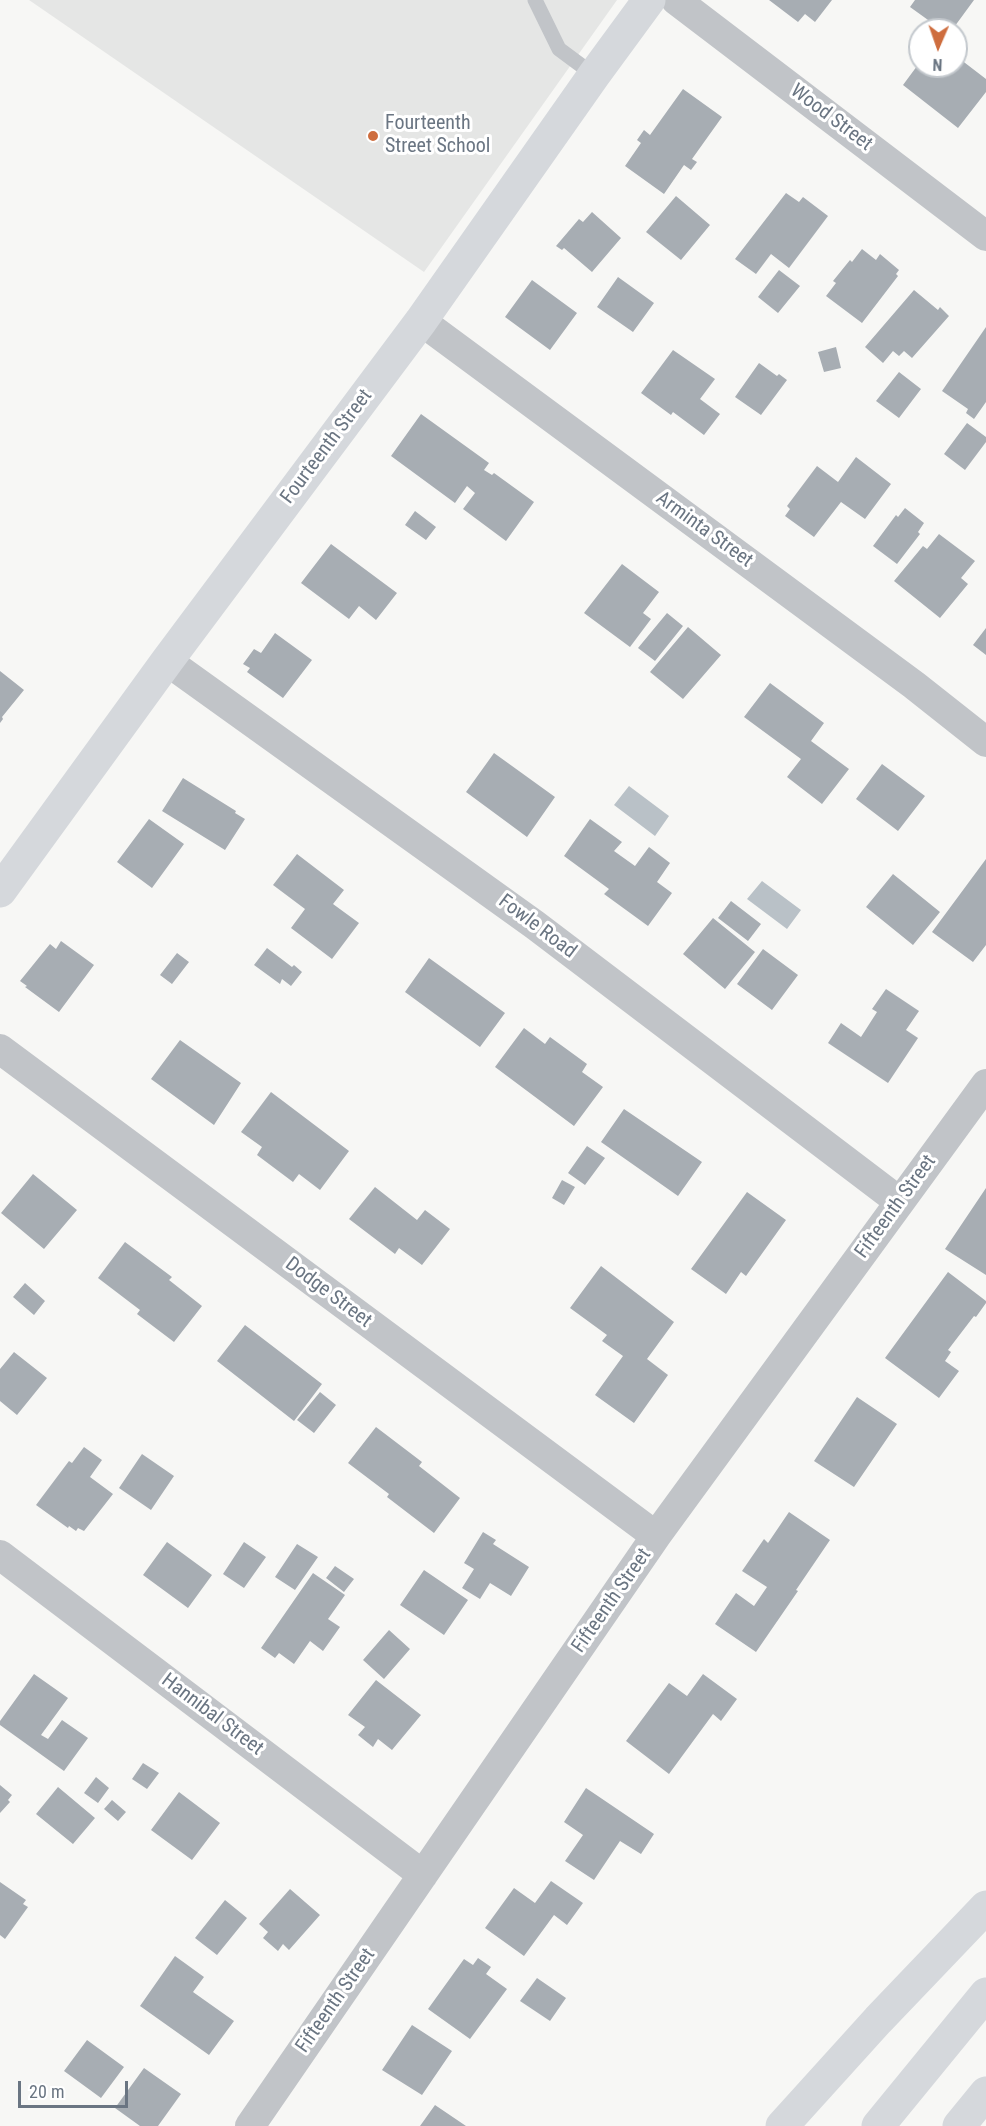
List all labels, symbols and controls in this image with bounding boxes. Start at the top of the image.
north arrow [908,18,968,78]
text: N [932,55,943,74]
street label: Wood Street [785,79,877,157]
place label: Fourteenth Street School [385,112,490,159]
marker: Fourteenth Street School [366,129,380,143]
street label: Fourteenth Street [276,385,378,509]
street label: Arminta Street [651,487,757,573]
street label: Fowle Road [493,890,581,964]
street label: Fifteenth Street [850,1151,942,1263]
street label: Dodge Street [280,1253,376,1333]
street label: Fifteenth Street [567,1544,657,1658]
street label: Hannibal Street [156,1669,268,1761]
street label: Fifteenth Street [291,1944,381,2058]
scale bar [21,2069,130,2107]
text: 20 m [29,2081,64,2102]

